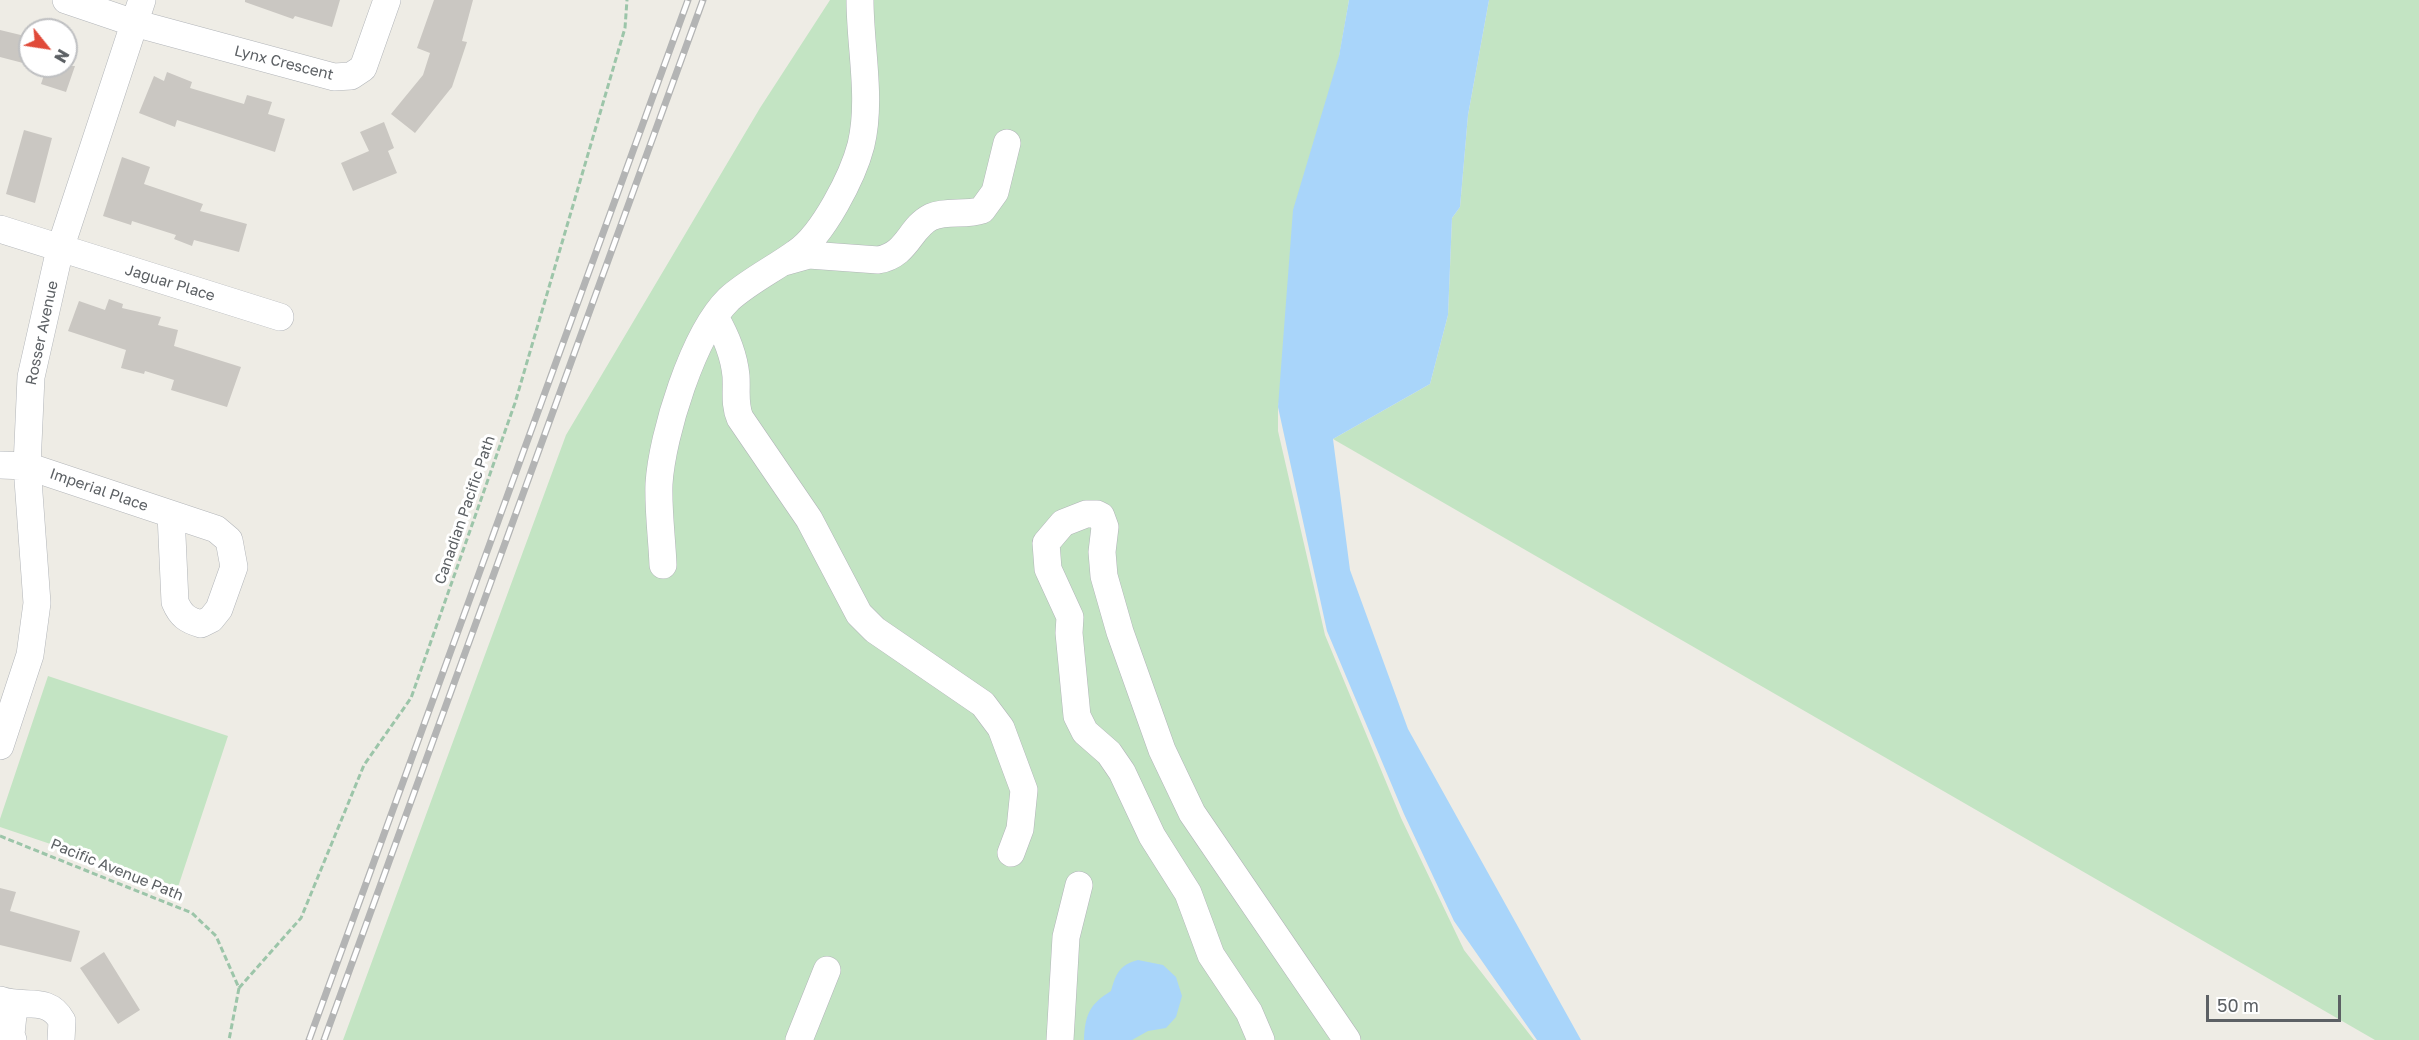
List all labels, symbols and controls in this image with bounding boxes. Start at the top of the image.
north arrow [18,18,78,78]
street label: Lynx Crescent [233,42,335,84]
text: N [50,46,74,66]
street label: Jaguar Place [123,261,217,305]
street label: Rosser Avenue [22,279,62,387]
street label: Canadian Pacific Path [431,433,499,587]
street label: Imperial Place [47,465,151,515]
street label: Pacific Avenue Path [48,835,186,905]
scale bar [2209,983,2344,1021]
text: 50 m [2217,994,2259,1016]

